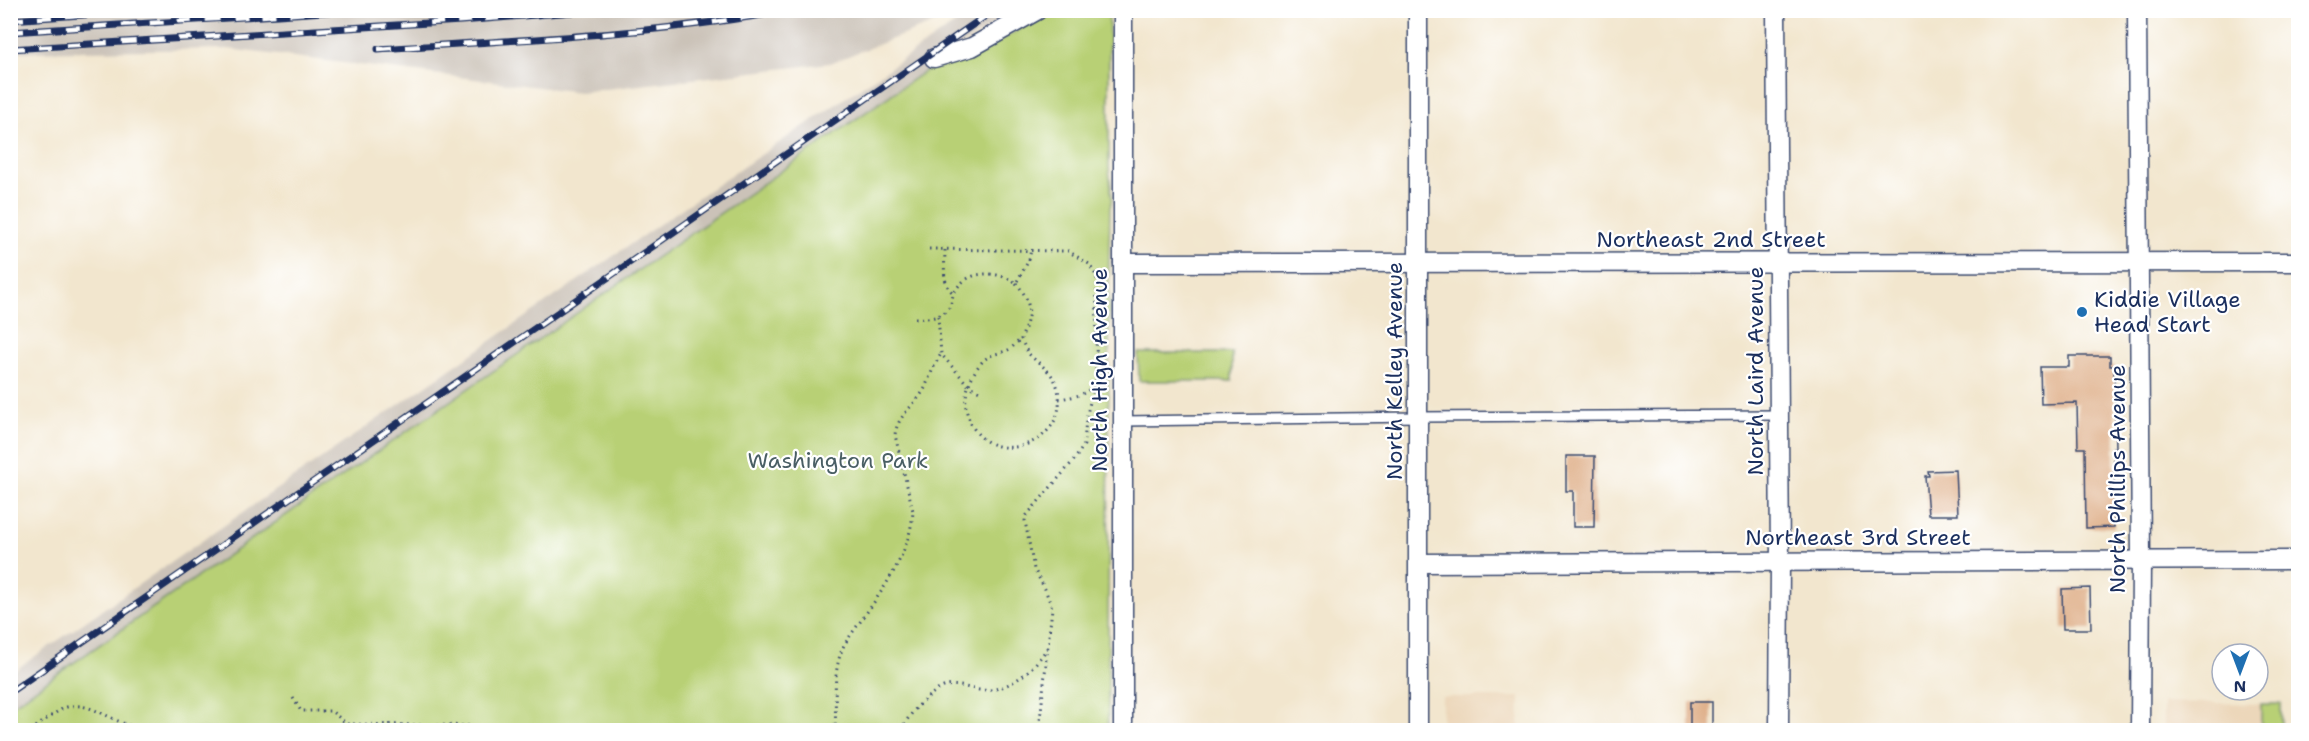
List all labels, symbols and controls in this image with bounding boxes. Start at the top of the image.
street label: Northeast 2nd Street [1596,225,1826,254]
street label: North Kelley Avenue [1380,262,1409,480]
street label: North Laird Avenue [1741,266,1770,476]
street label: North High Avenue [1085,268,1114,472]
place label: Kiddie Village Head Start [2094,285,2241,339]
marker: Kiddie Village Head Start [2075,305,2089,319]
street label: North Phillips Avenue [2103,364,2132,594]
park label: Washington Park [748,446,928,475]
street label: Northeast 3rd Street [1745,523,1971,552]
north arrow [2210,642,2270,702]
text: N [2234,676,2246,697]

